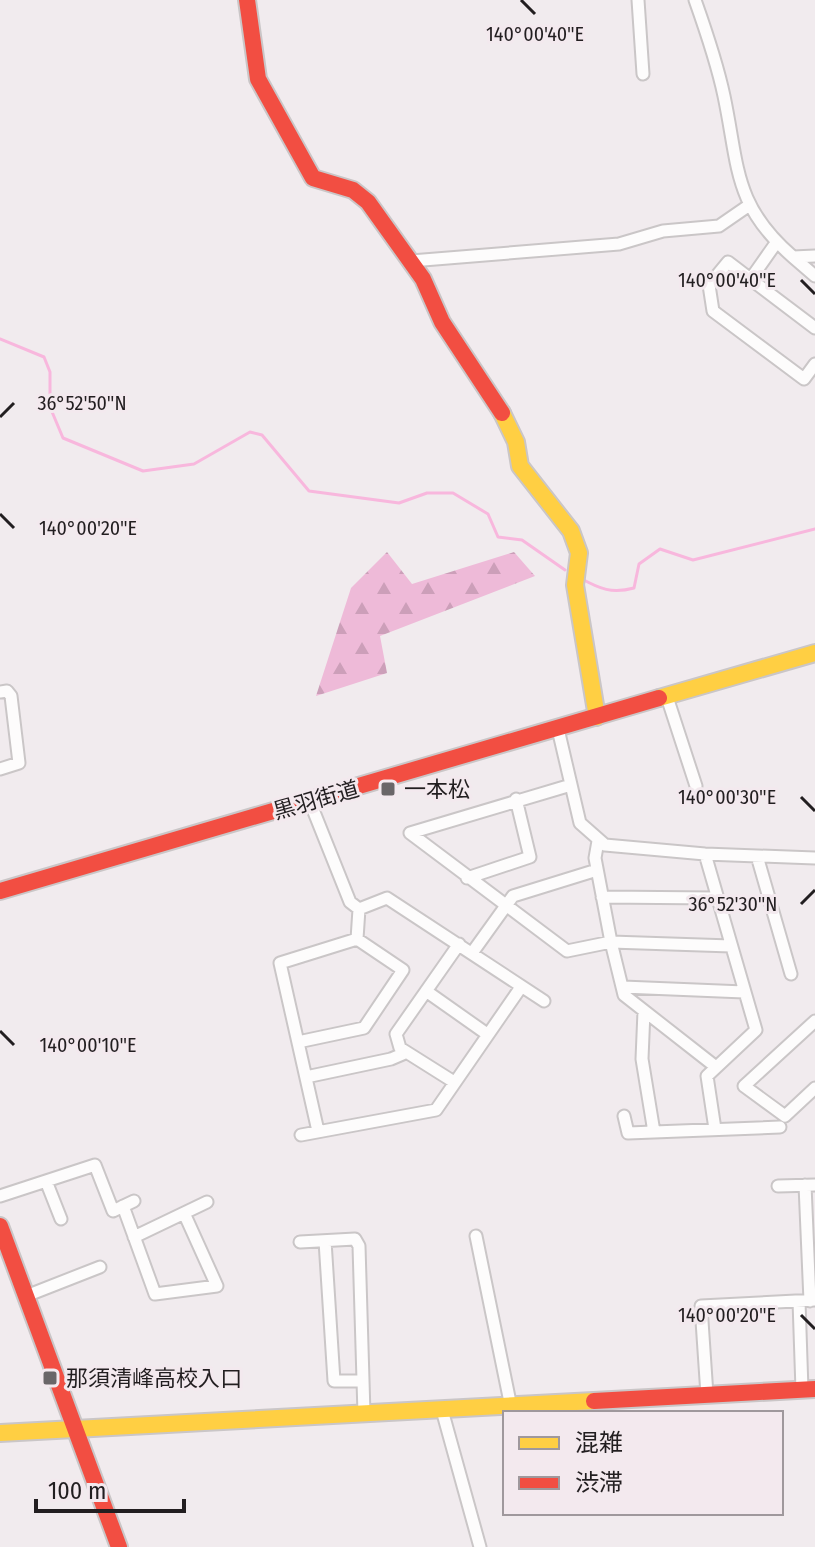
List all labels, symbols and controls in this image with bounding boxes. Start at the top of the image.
text: 140°00'40"E [486,22,584,46]
text: 140°00'40"E [678,268,776,292]
text: 36°52'50"N [37,391,127,415]
text: 140°00'20"E [39,516,137,540]
street label: 黒羽街道 [270,775,362,825]
place label: 一本松 [404,776,470,803]
marker: 一本松 [379,780,397,798]
text: 140°00'30"E [678,785,776,809]
text: 36°52'30"N [689,892,777,916]
text: 140°00'10"E [40,1033,136,1057]
text: 140°00'20"E [678,1303,776,1327]
place label: 那須清峰高校入口 [66,1365,242,1392]
marker: 那須清峰高校入口 [41,1369,59,1387]
legend [503,1411,783,1515]
text: 混雑 [575,1429,623,1457]
scale bar [36,1463,184,1513]
text: 渋滞 [575,1469,623,1497]
text: 100 m [48,1477,106,1505]

